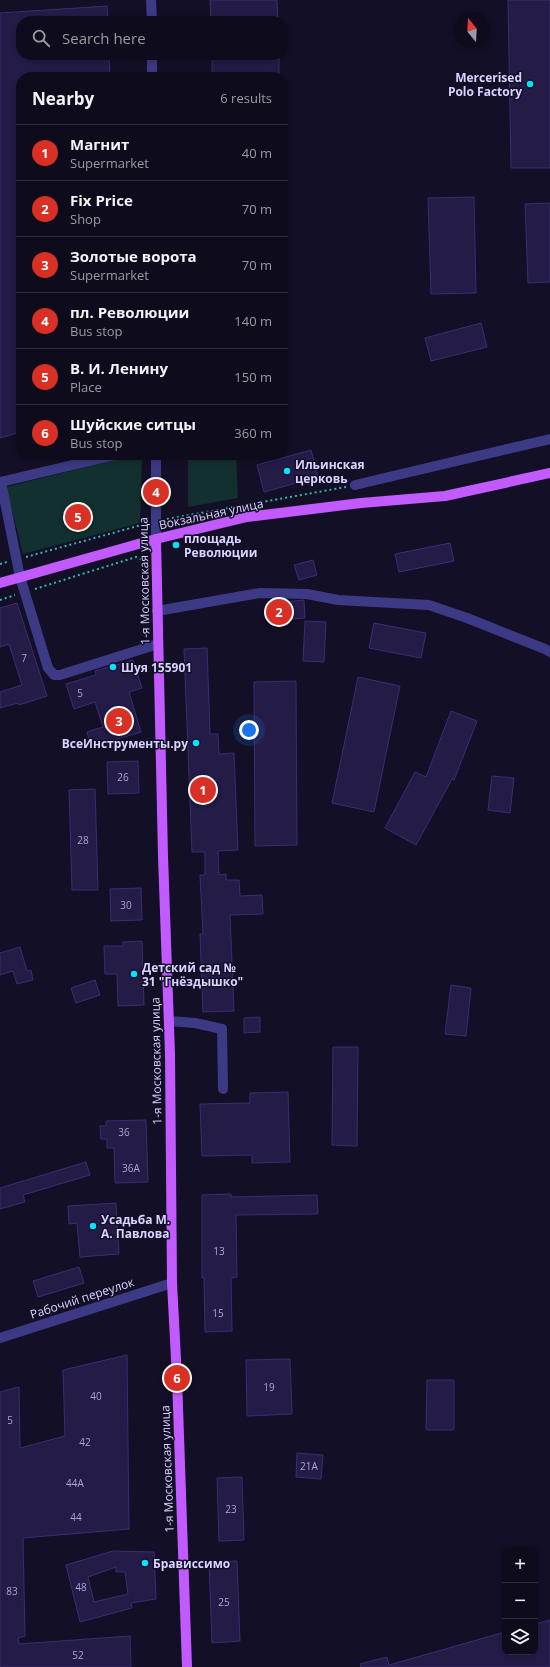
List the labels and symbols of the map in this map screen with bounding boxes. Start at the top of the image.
north arrow [454,12,490,48]
place label: Mercerised Polo Factory [448,69,522,100]
marker: Mercerised Polo Factory [525,79,535,89]
place label: Ильинская церковь [295,456,365,487]
marker: Ильинская церковь [282,466,292,476]
pin: 4 [143,477,169,507]
street label: Вокзальная улица [157,495,265,533]
pin: 5 [65,502,91,532]
street label: 1-я Московская улица [134,517,154,645]
place label: площадь Революции [184,530,257,561]
marker: площадь Революции [171,540,181,550]
pin: 2 [266,597,292,627]
house number: 7 [21,651,27,665]
place label: Шуя 155901 [121,659,192,676]
marker: Шуя 155901 [108,662,118,672]
house number: 5 [77,686,83,700]
pin: 3 [106,706,132,736]
your location [239,720,259,740]
place label: ВсеИнструменты.ру [62,735,188,752]
marker: ВсеИнструменты.ру [191,738,201,748]
house number: 26 [117,770,129,784]
pin: 1 [190,775,216,805]
house number: 28 [77,833,89,847]
house number: 30 [120,898,132,912]
place label: Детский сад № 31 "Гнёздышко" [142,959,243,990]
marker: Детский сад № 31 "Гнёздышко" [129,969,139,979]
street label: 1-я Московская улица [146,997,166,1125]
house number: 36 [118,1125,130,1139]
house number: 36А [122,1161,141,1175]
place label: Усадьба М. А. Павлова [101,1211,170,1242]
marker: Усадьба М. А. Павлова [88,1221,98,1231]
house number: 13 [213,1244,225,1258]
street label: Рабочий переулок [28,1273,137,1323]
house number: 15 [212,1306,224,1320]
pin: 6 [164,1363,190,1393]
house number: 19 [263,1380,275,1394]
house number: 40 [90,1389,102,1403]
street label: 1-я Московская улица [156,1405,178,1533]
house number: 5 [7,1413,13,1427]
house number: 42 [79,1435,91,1449]
house number: 21А [300,1459,319,1473]
house number: 44А [66,1476,85,1490]
house number: 23 [225,1502,237,1516]
house number: 44 [70,1510,82,1524]
place label: Брависсимо [153,1555,230,1572]
marker: Брависсимо [140,1558,150,1568]
house number: 48 [75,1580,87,1594]
house number: 83 [6,1584,18,1598]
house number: 25 [218,1595,230,1609]
house number: 52 [72,1648,84,1662]

